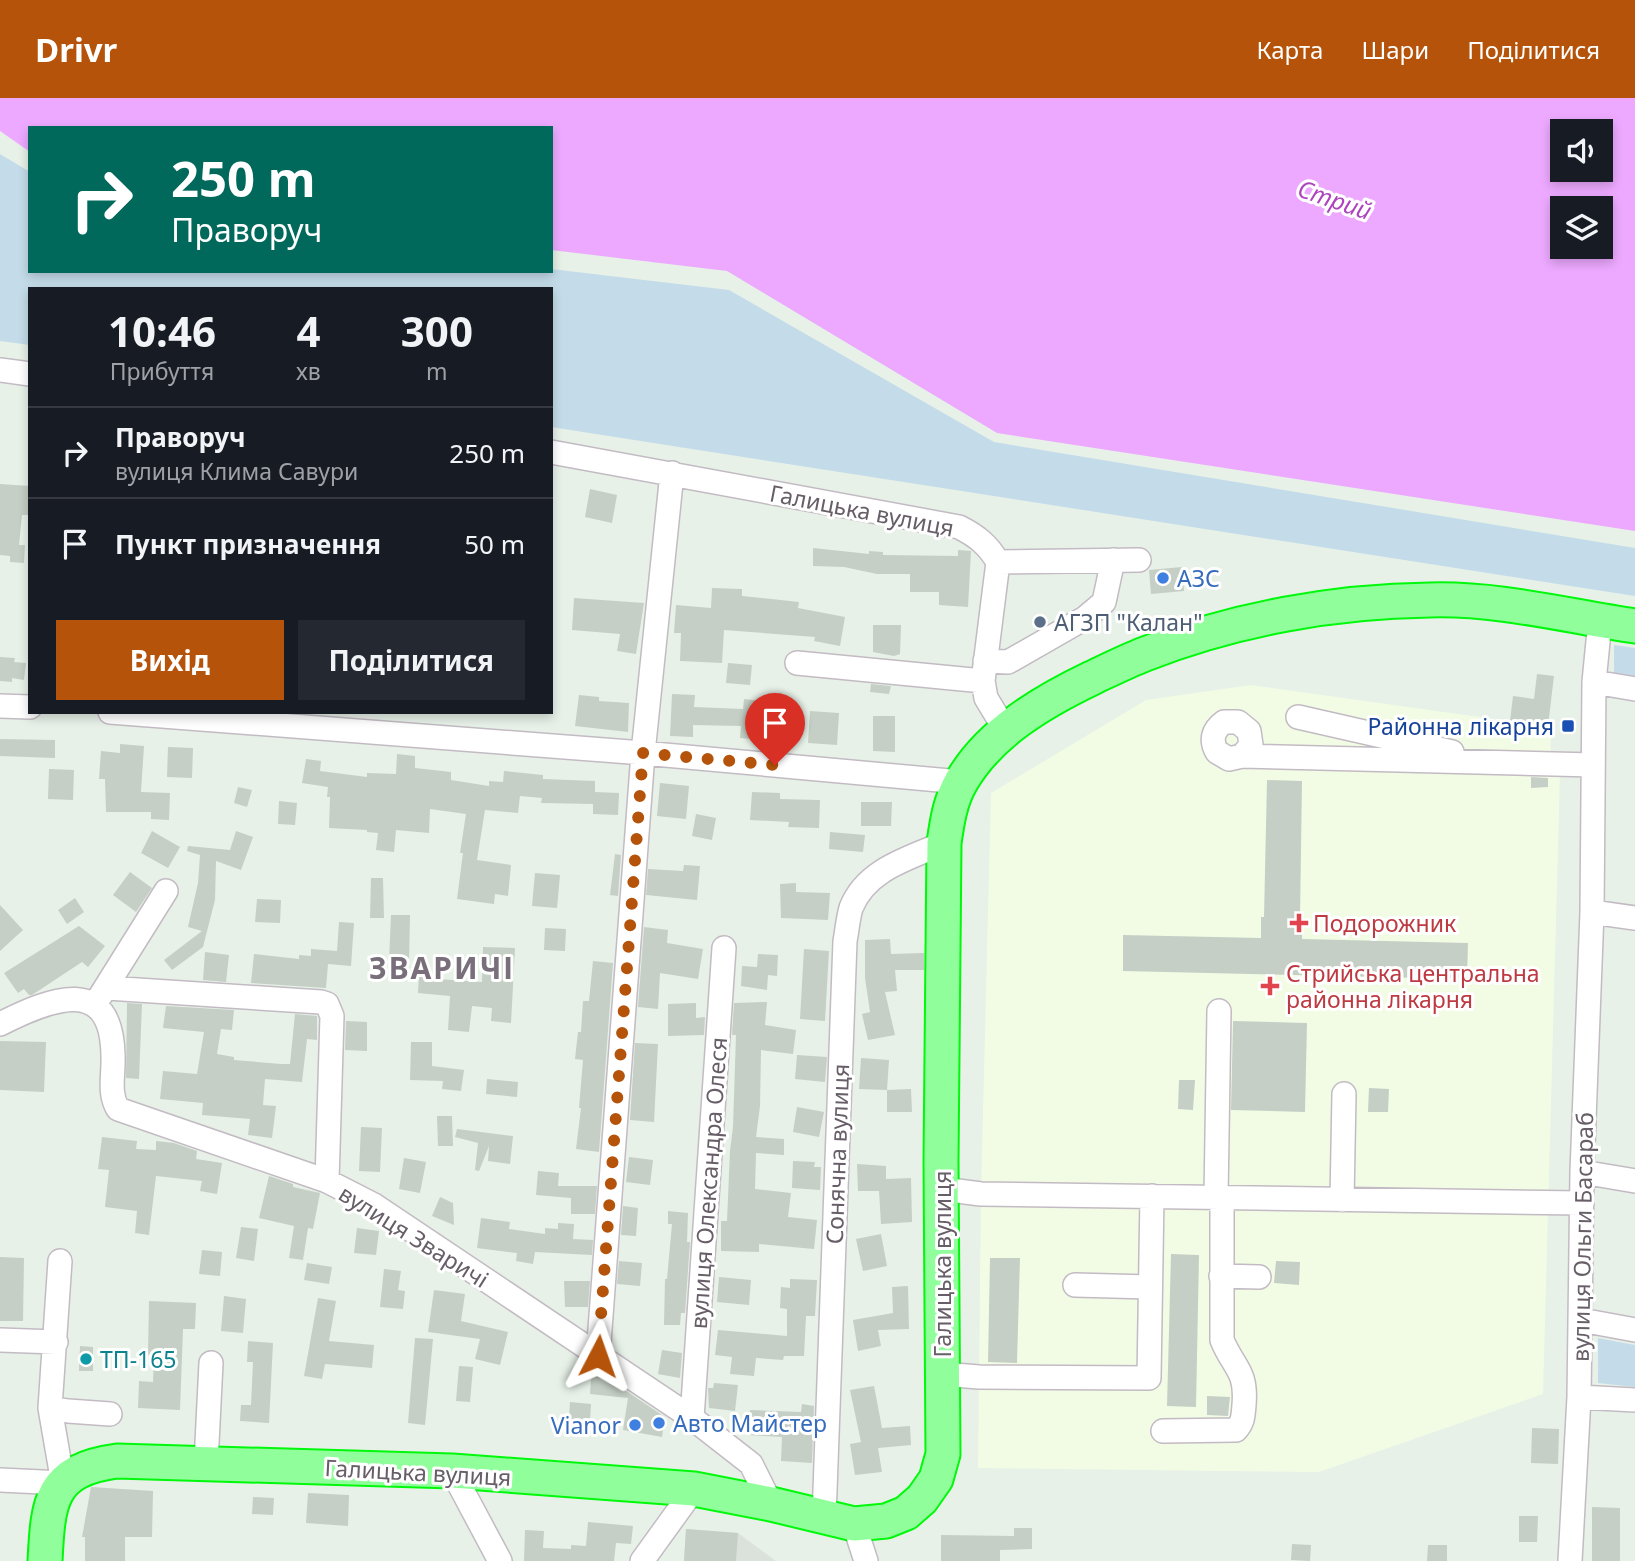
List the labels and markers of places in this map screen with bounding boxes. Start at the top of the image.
place label: АЗС [1177,562,1220,594]
marker: АЗС [1155,570,1171,586]
place label: АГЗП "Калан" [1054,606,1203,638]
marker: АГЗП "Калан" [1032,614,1048,630]
pin [745,693,805,765]
place label: Районна лікарня [1368,710,1554,742]
marker: Районна лікарня [1560,718,1576,734]
place label: Подорожник [1313,907,1457,939]
marker: Подорожник [1291,915,1307,931]
place label: Стрийська центральна районна лікарня [1286,957,1540,1015]
marker: Стрийська центральна районна лікарня [1260,976,1280,996]
place label: ТП-165 [100,1343,177,1375]
marker: ТП-165 [78,1351,94,1367]
place label: Авто Майстер [673,1407,827,1439]
place label: Vianor [551,1409,622,1441]
marker: Авто Майстер [651,1415,667,1431]
marker: Vianor [627,1417,643,1433]

